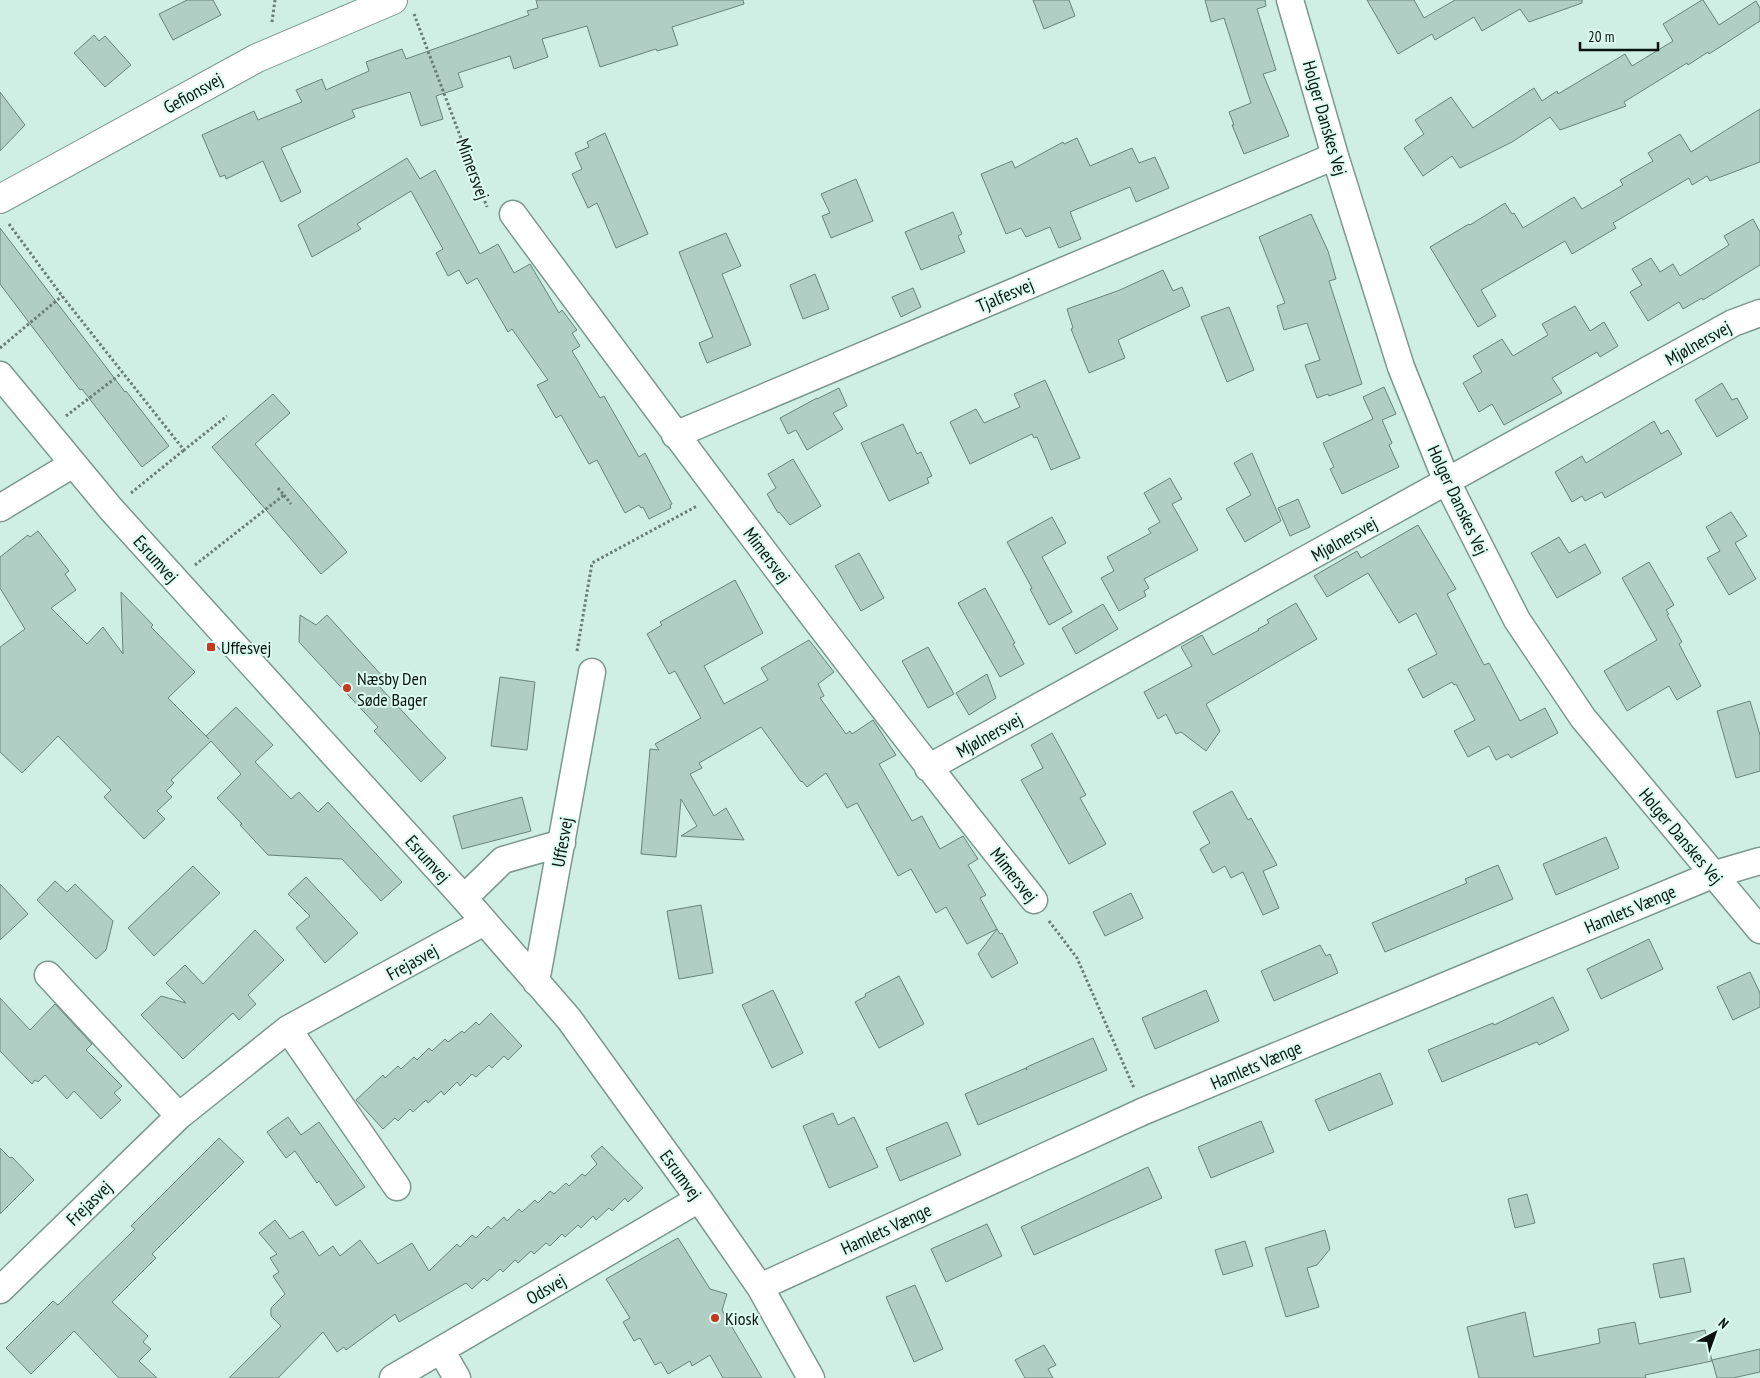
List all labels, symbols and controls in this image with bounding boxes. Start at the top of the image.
scale bar [1580,20,1658,52]
text: 20 m [1588,27,1614,46]
street label: Holger Danskes Vej [1298,58,1352,178]
street label: Gefionsvej [159,67,227,119]
street label: Mimersvej [451,135,495,203]
street label: Tjalfesvej [973,273,1037,317]
street label: Mjølnersvej [1661,315,1735,371]
street label: Holger Danskes Vej [1422,441,1494,559]
street label: Mjølnersvej [1307,511,1381,567]
street label: Mimersvej [739,523,795,587]
street label: Esrumvej [129,530,183,588]
place label: Uffesvej [221,636,271,659]
marker: Uffesvej [205,641,217,653]
place label: Næsby Den Søde Bager [357,667,427,711]
marker: Næsby Den Søde Bager [341,682,353,694]
street label: Mjølnersvej [952,707,1026,763]
street label: Holger Danskes Vej [1634,783,1728,889]
street label: Uffesvej [546,815,578,869]
street label: Esrumvej [401,830,455,888]
street label: Mimersvej [985,843,1043,907]
street label: Hamlets Vænge [1581,879,1679,939]
street label: Frejasvej [382,939,442,985]
street label: Hamlets Vænge [1207,1035,1305,1095]
street label: Esrumvej [655,1145,707,1205]
street label: Frejasvej [61,1176,117,1230]
street label: Hamlets Vænge [837,1198,935,1260]
street label: Odsvej [522,1269,570,1309]
place label: Kiosk [725,1307,759,1330]
north arrow [1690,1308,1740,1358]
marker: Kiosk [709,1312,721,1324]
text: N [1715,1314,1732,1332]

